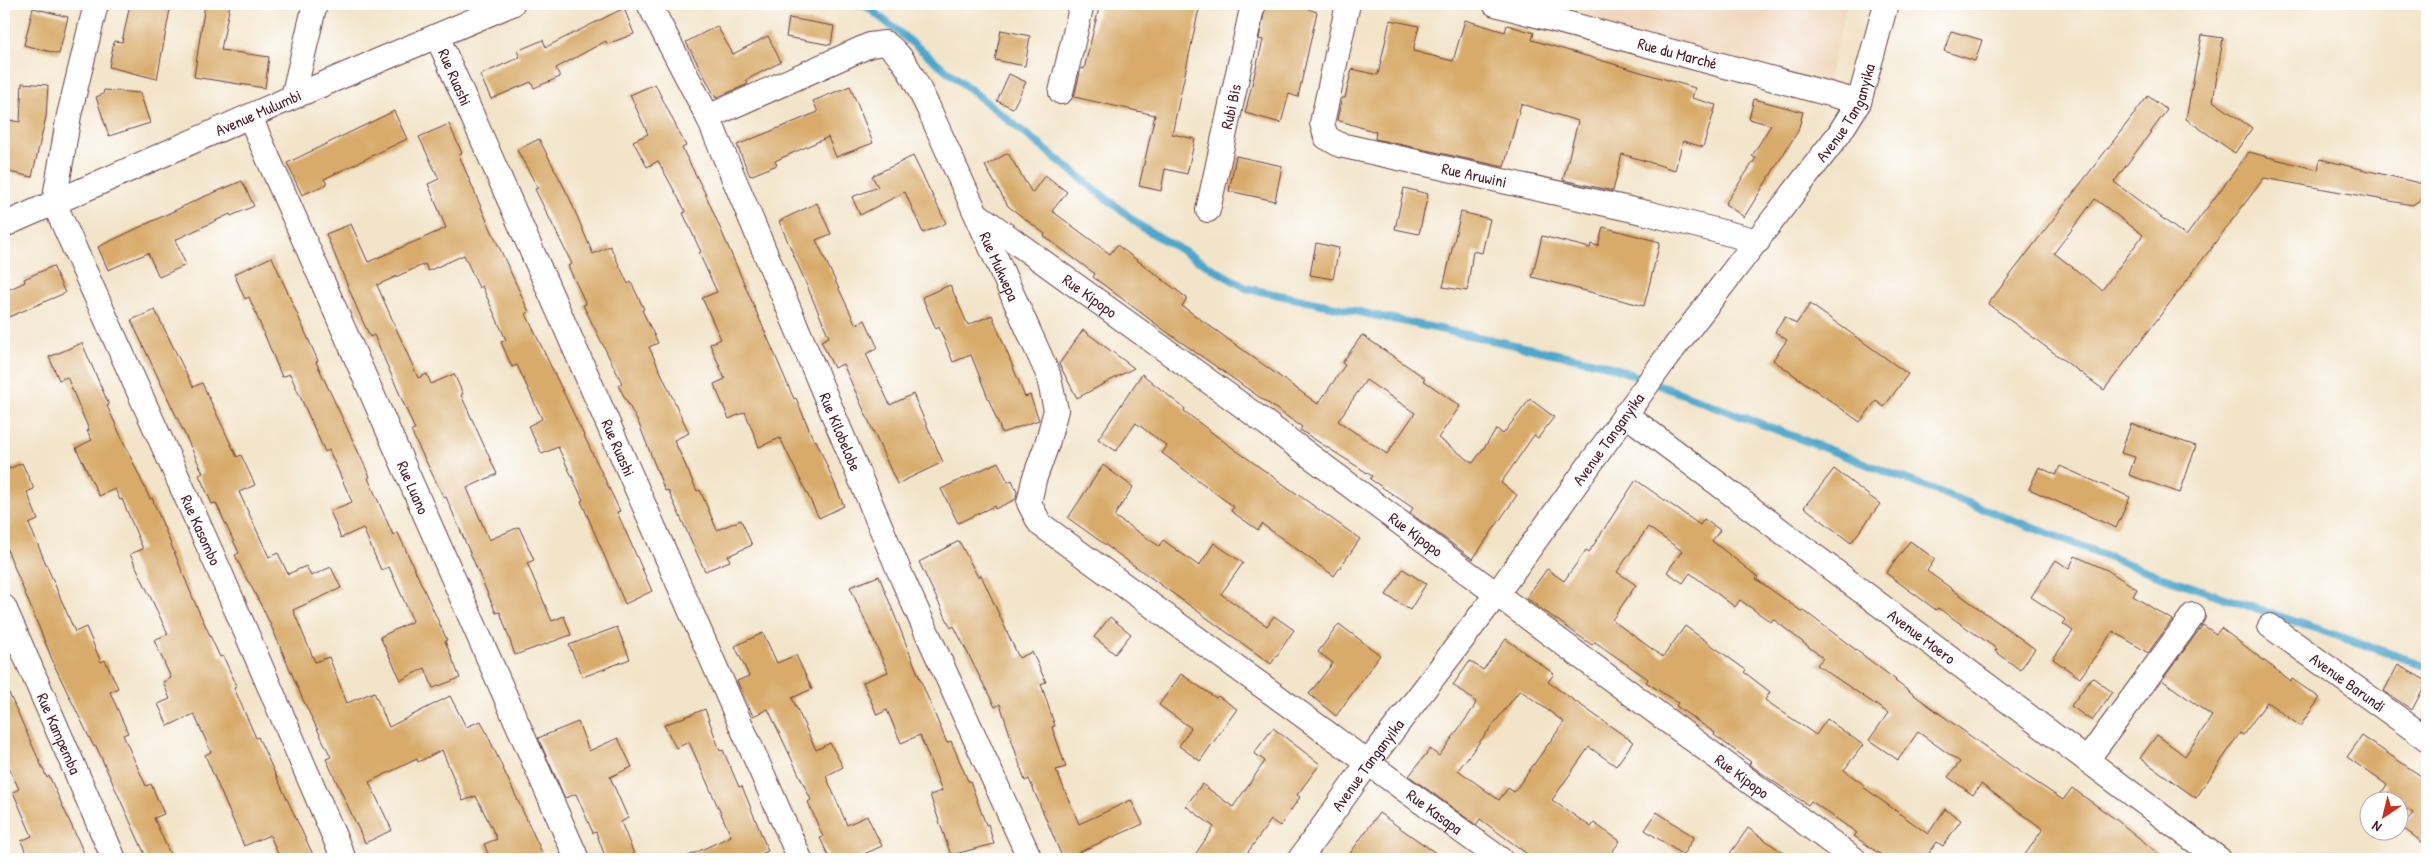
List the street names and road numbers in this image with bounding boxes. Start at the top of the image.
street label: Rue du Marché [1635,32,1720,74]
street label: Rue Ruashi [433,45,477,109]
street label: Avenue Tanganyika [1811,61,1880,166]
street label: Rubi Bis [1215,82,1246,131]
street label: Avenue Mulumbi [212,84,305,141]
street label: Rue Aruwini [1440,157,1509,193]
street label: Rue Mukwepa [975,228,1025,304]
street label: Rue Kipopo [1058,269,1122,323]
street label: Avenue Tanganyika [1567,388,1649,490]
street label: Rue Kilobelobe [814,389,867,475]
street label: Rue Ruashi [596,416,641,480]
street label: Rue Luano [392,458,435,518]
street label: Rue Kasombo [176,491,227,569]
street label: Rue Kipopo [1384,507,1448,562]
street label: Avenue Moero [1884,604,1961,669]
street label: Avenue Barundi [2306,647,2390,717]
street label: Rue Kampemba [32,690,87,777]
street label: Avenue Tanganyika [1326,714,1409,815]
street label: Rue Kipopo [1711,749,1774,804]
street label: Rue Kasapa [1402,784,1467,839]

